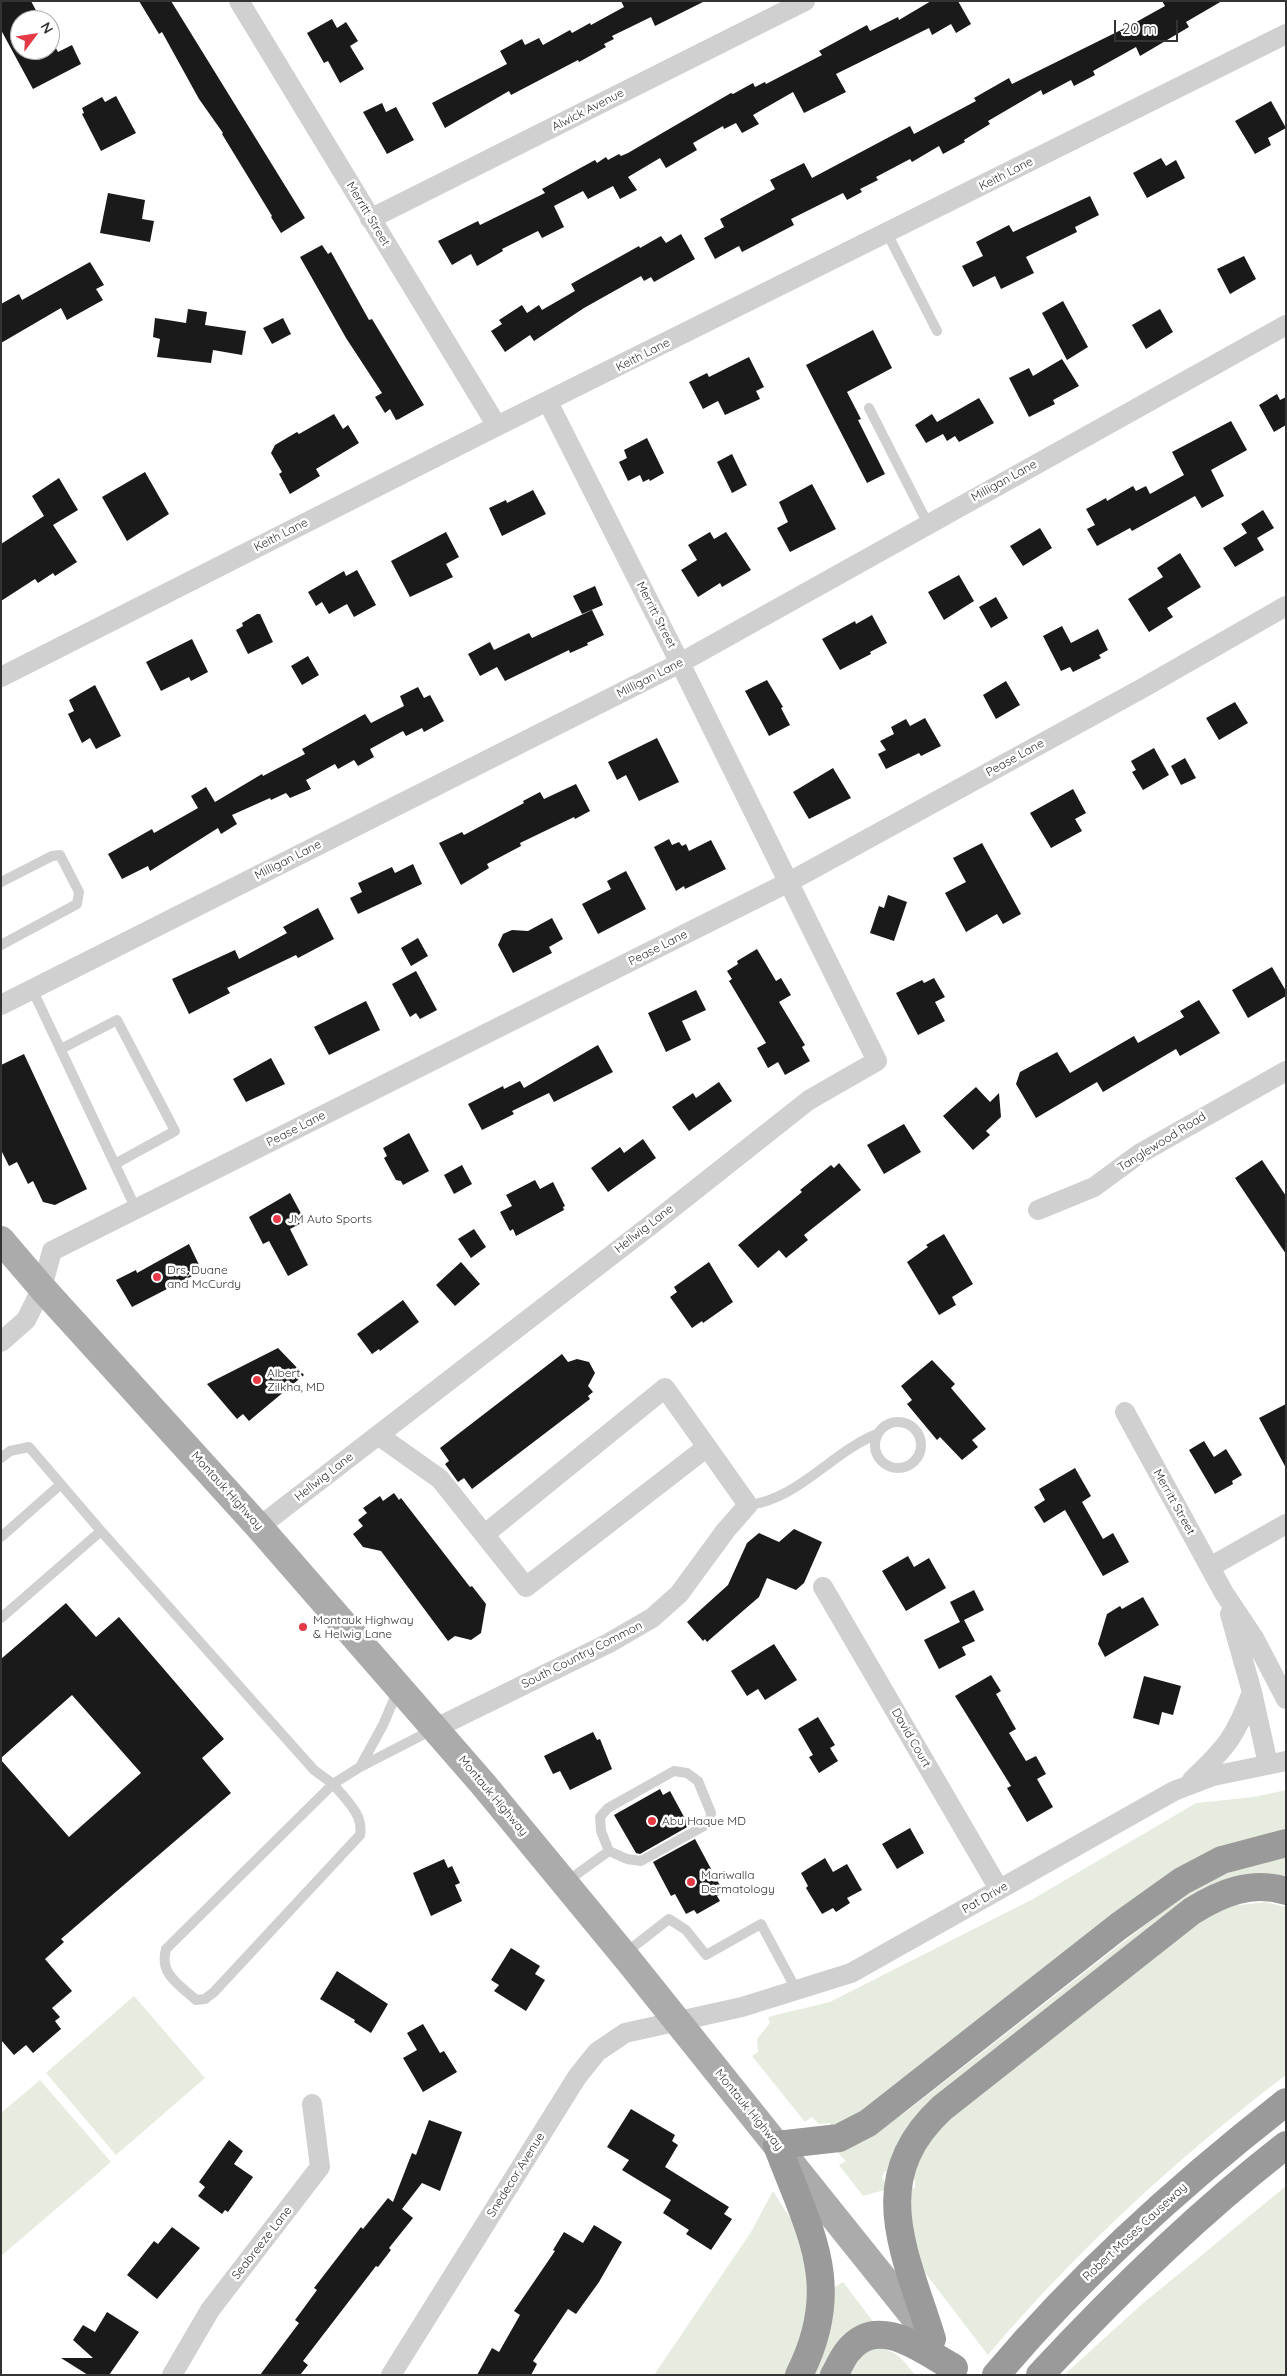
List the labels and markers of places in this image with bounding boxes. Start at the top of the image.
place label: JM Auto Sports [287,1212,372,1226]
marker: JM Auto Sports [271,1213,283,1225]
place label: Drs. Duane and McCurdy [167,1263,241,1291]
marker: Drs. Duane and McCurdy [151,1271,163,1283]
place label: Albert Zilkha, MD [267,1366,325,1394]
marker: Albert Zilkha, MD [251,1374,263,1386]
place label: Montauk Highway & Helwig Lane [313,1613,414,1641]
marker: Montauk Highway & Helwig Lane [297,1621,309,1633]
place label: Abu Haque MD [662,1814,746,1828]
marker: Abu Haque MD [646,1815,658,1827]
place label: Mariwalla Dermatology [701,1868,775,1896]
marker: Mariwalla Dermatology [685,1876,697,1888]

